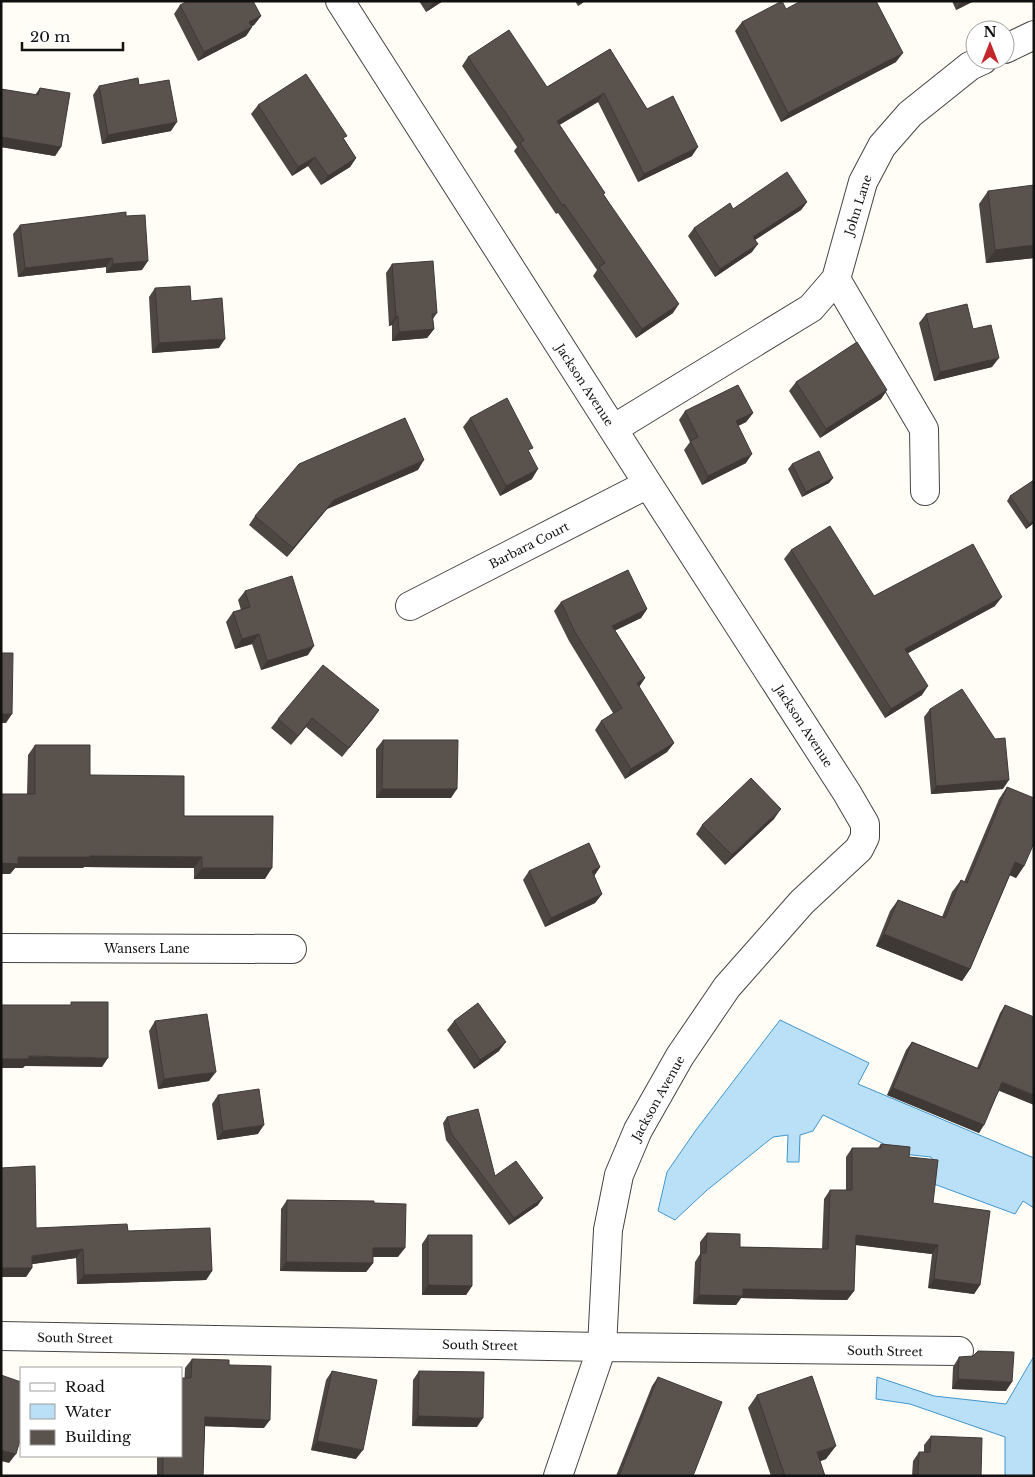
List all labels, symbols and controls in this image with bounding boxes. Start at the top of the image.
scale bar [22,20,124,52]
north arrow [965,20,1015,70]
text: N [983,23,997,41]
text: 20 m [30,27,70,46]
street label: John Lane [841,173,875,239]
street label: Jackson Avenue [552,339,617,429]
street label: Barbara Court [487,518,572,572]
street label: Jackson Avenue [771,680,836,770]
street label: Wansers Lane [103,941,190,956]
street label: Jackson Avenue [627,1053,688,1145]
street label: South Street [37,1330,114,1346]
street label: South Street [442,1337,519,1353]
street label: South Street [847,1343,924,1359]
legend [20,1367,182,1457]
text: Road [65,1377,105,1396]
text: Water [64,1402,112,1421]
text: Building [65,1427,132,1446]

